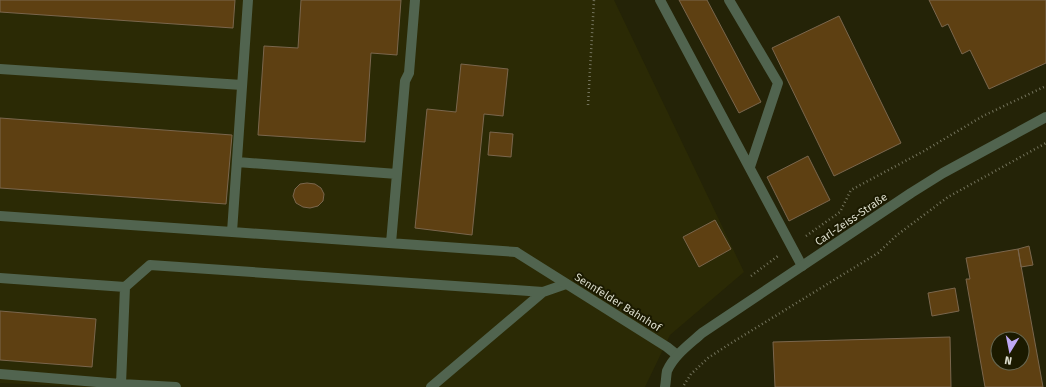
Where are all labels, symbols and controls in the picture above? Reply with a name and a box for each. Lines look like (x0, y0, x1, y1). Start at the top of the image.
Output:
street label: Carl-Zeiss-Straße (813, 190, 890, 248)
street label: Sennfelder Bahnhof (572, 271, 664, 335)
north arrow (990, 331, 1030, 371)
text: N (1004, 353, 1013, 367)

